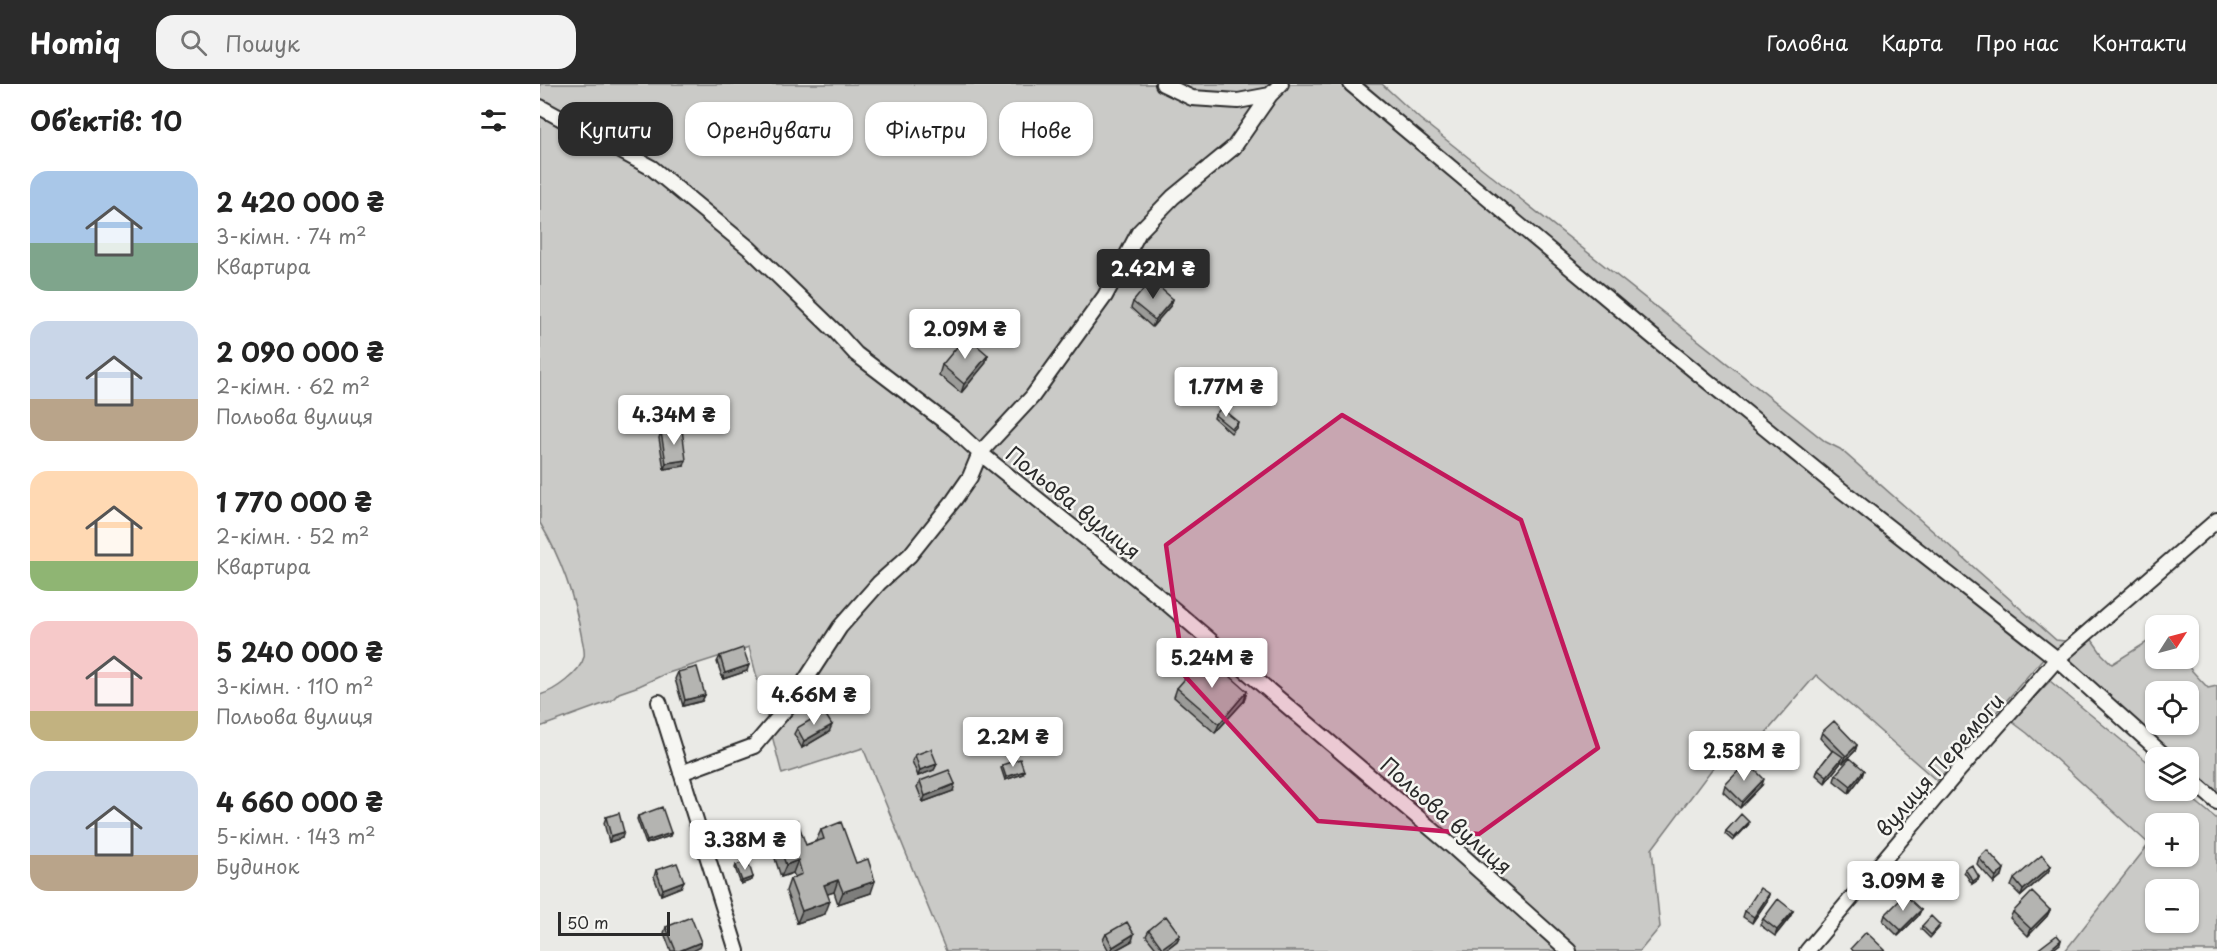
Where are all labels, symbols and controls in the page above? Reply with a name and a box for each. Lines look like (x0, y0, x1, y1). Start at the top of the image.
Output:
search box (156, 15, 576, 69)
text: Homiq (30, 21, 120, 64)
icon: search (177, 26, 210, 59)
text: Пошук (225, 26, 300, 59)
text: Головна (1767, 26, 1848, 58)
text: Карта (1881, 26, 1943, 58)
text: Про нас (1976, 26, 2059, 58)
text: Контакти (2092, 26, 2187, 58)
text: Об’єктів: 10 (30, 101, 182, 140)
chip: Купити (558, 102, 673, 156)
chip: Орендувати (685, 102, 853, 156)
chip: Фільтри (865, 102, 987, 156)
chip: Нове (999, 102, 1093, 156)
icon: filters (477, 104, 510, 137)
text: 2 420 000 ₴ (216, 182, 384, 221)
icon: home (78, 195, 150, 267)
text: 3-кімн. · 74 m² (216, 221, 367, 251)
pin: 2.42M ₴ (1098, 249, 1208, 300)
text: Квартира (216, 251, 310, 281)
text: 2.42M ₴ (1111, 253, 1195, 283)
pin: 2.09M ₴ (910, 309, 1020, 360)
text: 2.09M ₴ (923, 313, 1007, 343)
text: 2 090 000 ₴ (216, 332, 384, 371)
icon: home (78, 345, 150, 417)
pin: 1.77M ₴ (1171, 367, 1281, 418)
text: 2-кімн. · 62 m² (216, 371, 370, 401)
text: 1.77M ₴ (1189, 371, 1264, 401)
pin: 4.34M ₴ (619, 395, 729, 446)
text: 4.34M ₴ (632, 399, 716, 429)
text: Польова вулиця (216, 401, 373, 431)
street label: Польова вулиця (1000, 438, 1148, 566)
text: 1 770 000 ₴ (216, 482, 372, 521)
icon: home (78, 495, 150, 567)
text: 2-кімн. · 52 m² (216, 521, 369, 551)
text: Квартира (216, 551, 310, 581)
north arrow (2145, 615, 2199, 669)
map controls (2145, 615, 2199, 933)
text: 5 240 000 ₴ (216, 632, 383, 671)
pin: 5.24M ₴ (1157, 638, 1267, 689)
text: 5.24M ₴ (1170, 642, 1254, 672)
icon: home (78, 645, 150, 717)
text: 3-кімн. · 110 m² (216, 671, 374, 701)
pin: 4.66M ₴ (759, 675, 869, 726)
text: 4.66M ₴ (771, 679, 857, 709)
button: locate (2145, 681, 2199, 735)
street label: вулиця Перемоги (1867, 685, 2011, 843)
text: Польова вулиця (216, 701, 373, 731)
pin: 2.2M ₴ (964, 717, 1062, 768)
text: 2.2M ₴ (977, 721, 1049, 751)
pin: 2.58M ₴ (1689, 731, 1799, 782)
text: 2.58M ₴ (1703, 735, 1785, 765)
button: layers (2145, 747, 2199, 801)
street label: Польова вулиця (1374, 749, 1520, 881)
text: 4 660 000 ₴ (216, 782, 383, 821)
icon: home (78, 795, 150, 867)
button: + (2145, 813, 2199, 867)
pin: 3.38M ₴ (690, 820, 800, 871)
text: 5-кімн. · 143 m² (216, 821, 376, 851)
text: 3.38M ₴ (704, 824, 786, 854)
text: Будинок (216, 851, 299, 881)
pin: 3.09M ₴ (1848, 861, 1958, 912)
text: 3.09M ₴ (1861, 865, 1945, 895)
button: − (2145, 879, 2199, 933)
scale bar (558, 909, 670, 936)
text: 50 m (567, 910, 608, 934)

